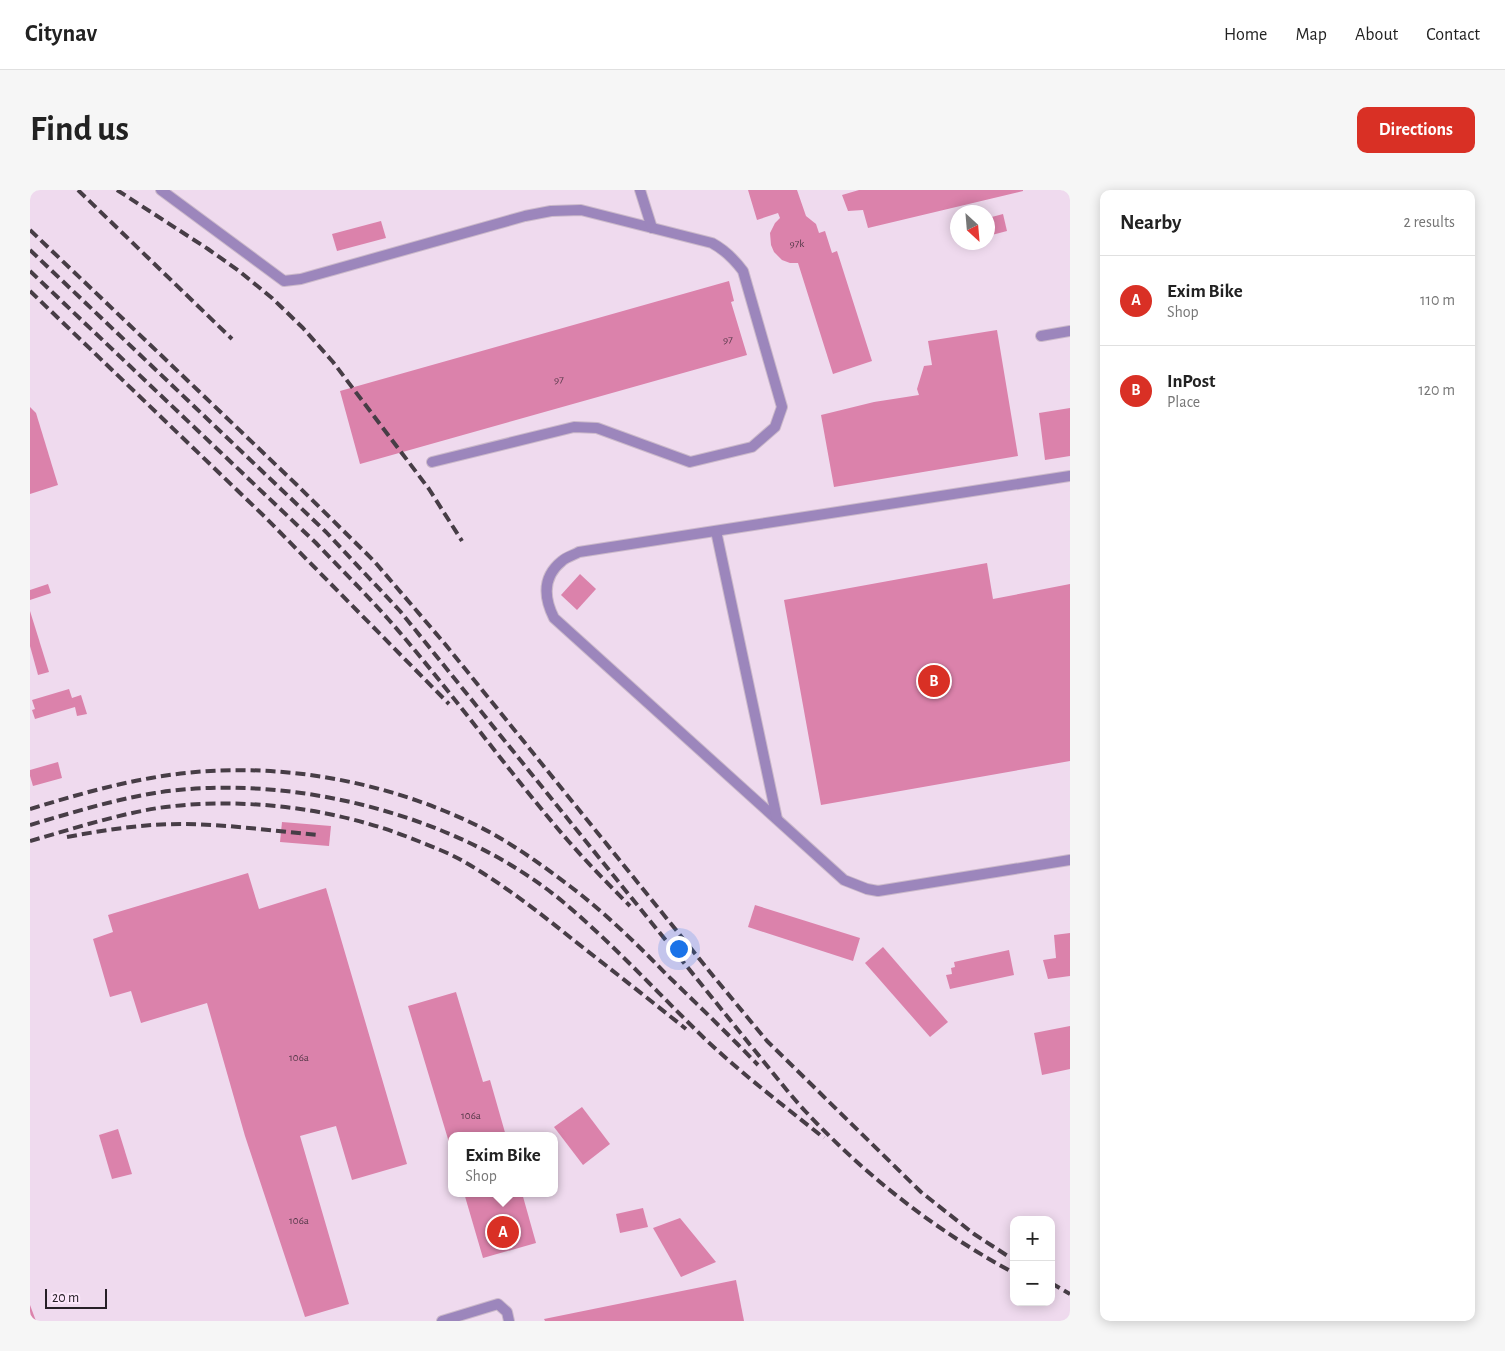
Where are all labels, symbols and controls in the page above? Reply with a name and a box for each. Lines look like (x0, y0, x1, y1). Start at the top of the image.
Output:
text: Citynav (25, 22, 97, 46)
text: Home (1224, 26, 1267, 44)
text: Map (1295, 26, 1327, 44)
text: About (1355, 26, 1398, 44)
text: Contact (1426, 26, 1480, 44)
button: Directions (1357, 107, 1475, 153)
text: Find us (30, 112, 129, 147)
north arrow (950, 205, 995, 250)
text: Nearby (1120, 212, 1181, 233)
text: 2 results (1403, 214, 1455, 230)
house number: 97k (790, 238, 804, 249)
text: Exim Bike (1167, 282, 1243, 301)
text: A (1131, 292, 1141, 308)
text: 110 m (1420, 292, 1455, 308)
text: Shop (1167, 304, 1199, 320)
house number: 97 (723, 334, 733, 345)
text: InPost (1167, 372, 1215, 391)
house number: 97 (554, 374, 564, 385)
text: B (1131, 382, 1141, 398)
text: 120 m (1418, 382, 1455, 398)
text: Place (1167, 394, 1200, 410)
pin: B (918, 662, 950, 700)
your location (666, 936, 692, 962)
house number: 106a (289, 1052, 309, 1063)
house number: 106a (461, 1110, 481, 1121)
popup (448, 1132, 558, 1197)
text: Exim Bike (465, 1146, 541, 1165)
text: Shop (465, 1168, 497, 1184)
pin: A (487, 1213, 519, 1251)
house number: 106a (289, 1215, 309, 1226)
map controls (1010, 1216, 1055, 1306)
button: + (1010, 1216, 1055, 1261)
button: − (1010, 1261, 1055, 1306)
scale bar (45, 1286, 108, 1309)
text: 20 m (52, 1291, 79, 1305)

